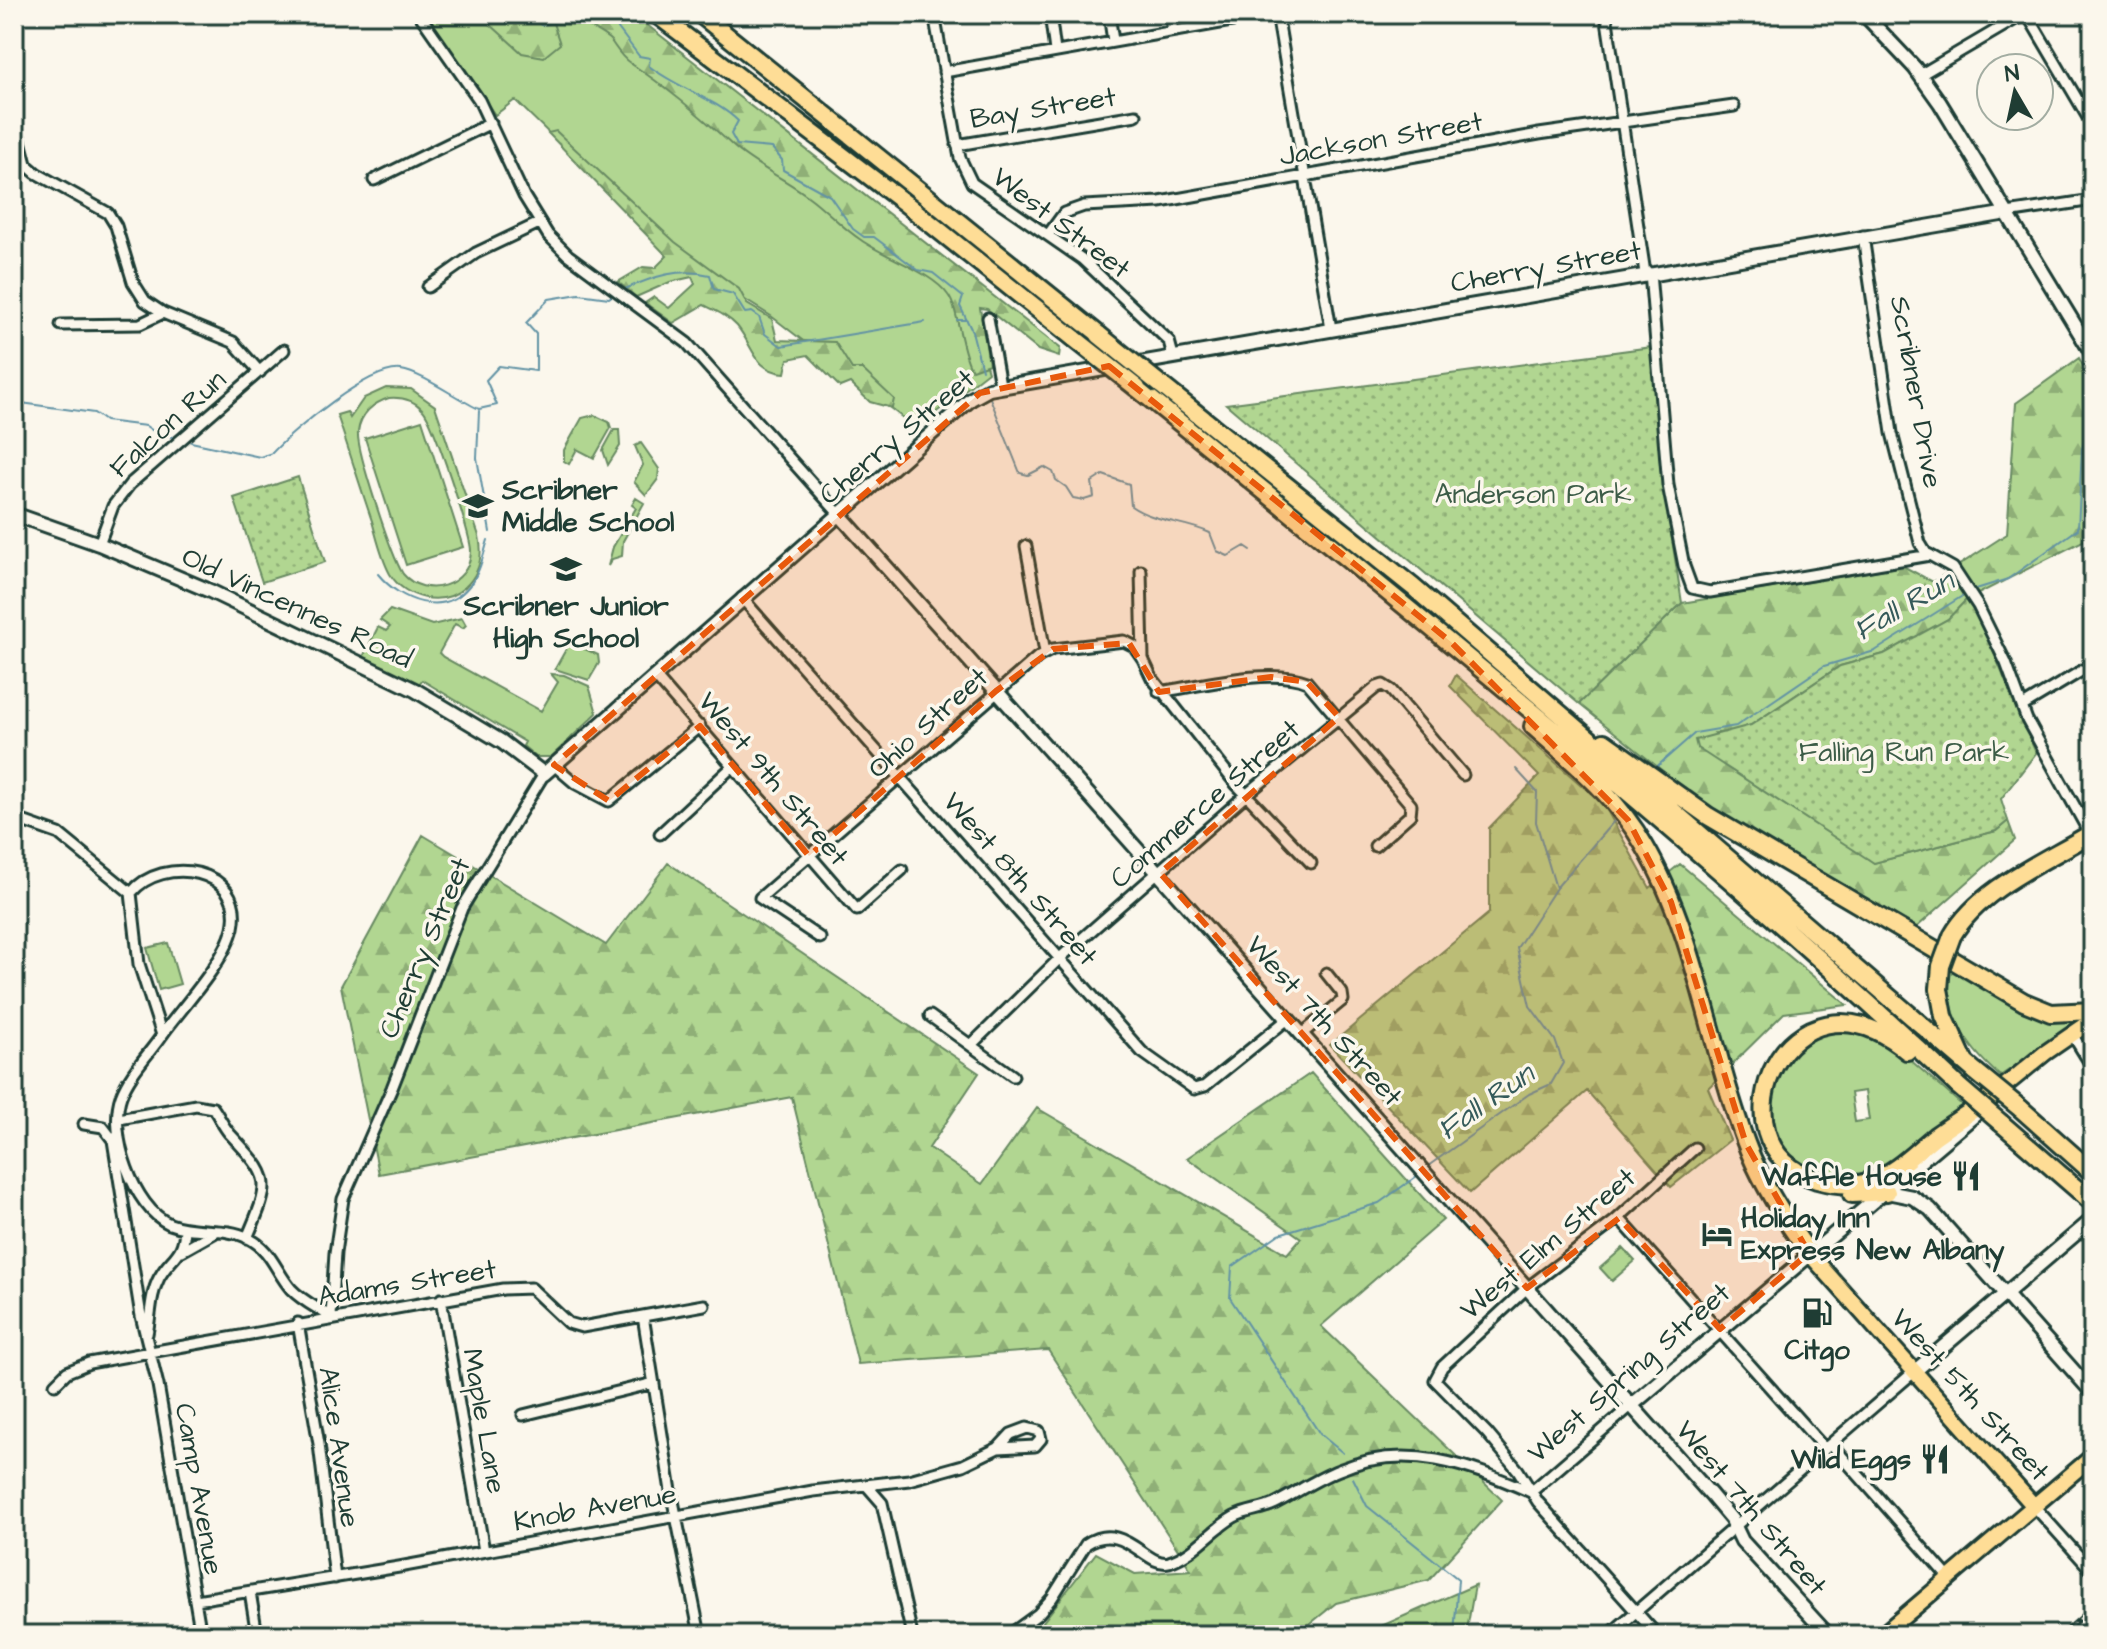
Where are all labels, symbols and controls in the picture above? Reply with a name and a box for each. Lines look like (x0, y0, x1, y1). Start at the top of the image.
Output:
north arrow (1975, 52, 2055, 132)
text: N (2003, 57, 2022, 90)
street label: Bay Street (967, 77, 1120, 141)
street label: Jackson Street (1276, 102, 1486, 176)
street label: West Street (984, 158, 1139, 288)
street label: Cherry Street (1448, 231, 1645, 305)
street label: Scribner Drive (1880, 293, 1952, 491)
street label: Cherry Street (811, 360, 985, 515)
street label: Falcon Run (101, 361, 235, 487)
place label: Scribner Middle School (501, 471, 674, 542)
park label: Anderson Park (1435, 475, 1631, 514)
school or university icon: Scribner Middle School (461, 489, 495, 523)
street label: Old Vincennes Road (175, 537, 419, 679)
school or university icon: Scribner Junior High School (549, 552, 583, 586)
water label: Fall Run (1846, 559, 1964, 651)
place label: Scribner Junior High School (462, 587, 669, 660)
street label: Ohio Street (859, 658, 997, 788)
street label: West 9th Street (688, 683, 858, 875)
street label: Commerce Street (1102, 710, 1309, 898)
park label: Falling Run Park (1799, 733, 2009, 773)
street label: West 8th Street (933, 784, 1107, 975)
street label: Cherry Street (369, 851, 483, 1045)
street label: West 7th Street (1237, 927, 1412, 1116)
water label: Fall Run (1429, 1052, 1545, 1150)
place label: Waffle House (1760, 1157, 1942, 1196)
street label: West Elm Street (1452, 1158, 1645, 1329)
restaurant icon: Waffle House (1949, 1159, 1983, 1193)
place label: Holiday Inn Express New Albany (1741, 1199, 2005, 1273)
hotel icon: Holiday Inn Express New Albany (1700, 1217, 1734, 1251)
street label: Adams Street (315, 1250, 500, 1316)
street label: West Spring Street (1519, 1273, 1740, 1473)
fuel station icon: Citgo (1800, 1296, 1834, 1330)
street label: West 5th Street (1882, 1300, 2059, 1491)
place label: Citgo (1784, 1331, 1850, 1372)
street label: Maple Lane (452, 1345, 516, 1497)
street label: Alice Avenue (308, 1364, 370, 1530)
street label: Camp Avenue (165, 1400, 233, 1578)
street label: West 7th Street (1666, 1412, 1836, 1605)
place label: Wild Eggs (1790, 1440, 1911, 1481)
restaurant icon: Wild Eggs (1918, 1442, 1952, 1476)
street label: Knob Avenue (511, 1475, 679, 1541)

